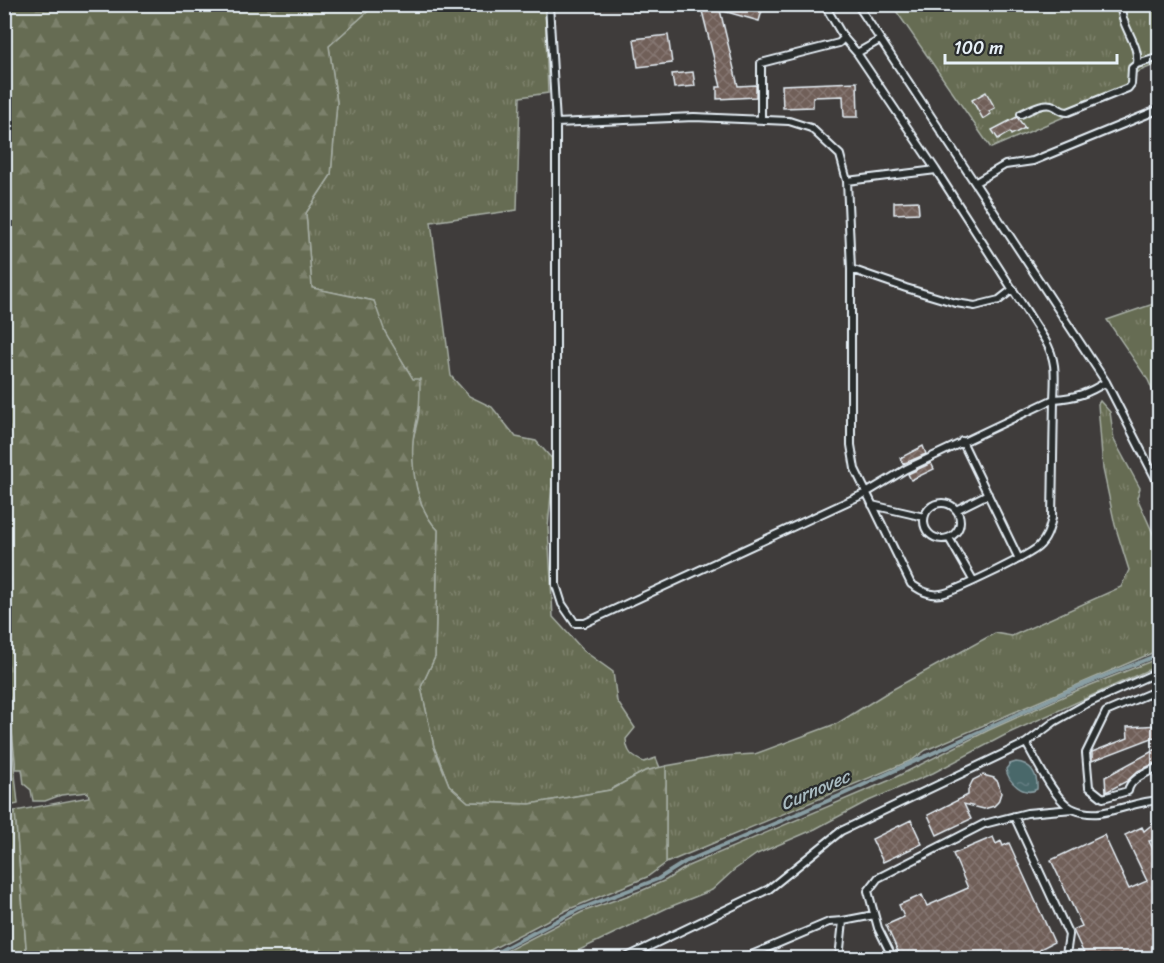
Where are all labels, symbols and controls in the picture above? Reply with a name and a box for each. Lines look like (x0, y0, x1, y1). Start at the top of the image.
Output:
scale bar (945, 27, 1118, 65)
text: 100 m (954, 32, 1003, 64)
water label: Curnovec (775, 760, 857, 819)

